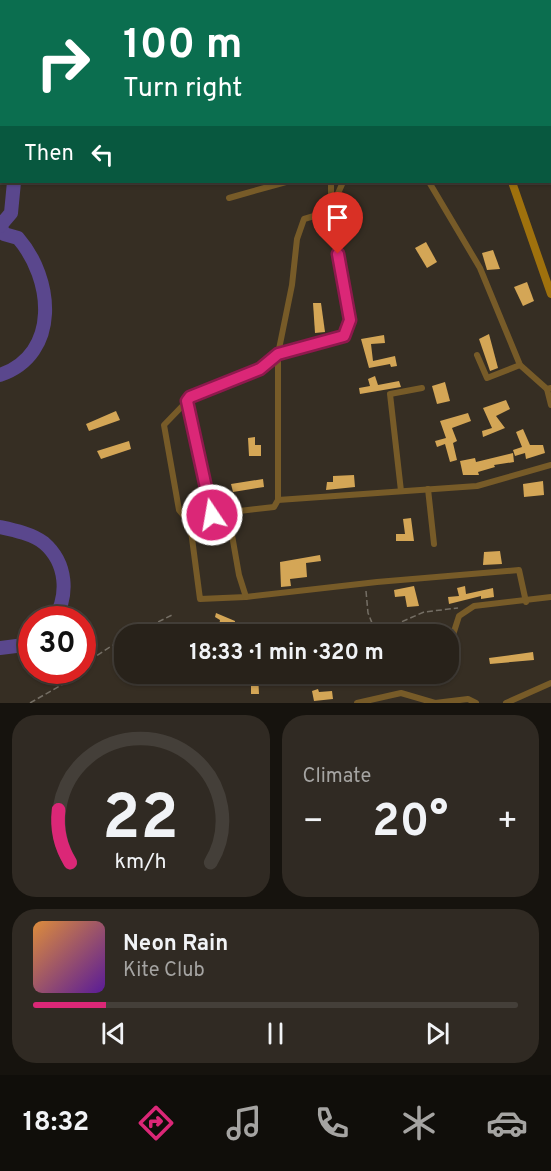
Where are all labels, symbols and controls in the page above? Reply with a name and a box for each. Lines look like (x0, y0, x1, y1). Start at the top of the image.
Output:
text: 100 m (123, 20, 242, 73)
icon: right (24, 24, 102, 102)
text: Turn right (123, 72, 242, 106)
icon: left (86, 138, 119, 171)
text: Then (24, 141, 74, 168)
pin (312, 192, 363, 254)
icon: arrive (321, 201, 354, 234)
position arrow (180, 483, 244, 547)
speed limit sign: 30 (18, 606, 96, 684)
text: 18:33 · 1 min · 320 m (189, 640, 384, 667)
text: Climate (303, 764, 371, 790)
text: 22 (103, 782, 179, 861)
text: 20° (372, 795, 448, 852)
text: − (303, 802, 324, 844)
text: + (497, 802, 518, 844)
text: km/h (115, 849, 167, 876)
text: Neon Rain (123, 931, 228, 958)
text: Kite Club (123, 958, 205, 984)
icon: previous (97, 1017, 130, 1050)
icon: pause (259, 1017, 292, 1050)
icon: next (421, 1017, 454, 1050)
icon: directions (135, 1102, 177, 1144)
icon: music (223, 1102, 265, 1144)
icon: phone (311, 1102, 353, 1144)
icon: climate (398, 1102, 440, 1144)
icon: car (486, 1102, 528, 1144)
text: 18:32 (23, 1106, 89, 1140)

